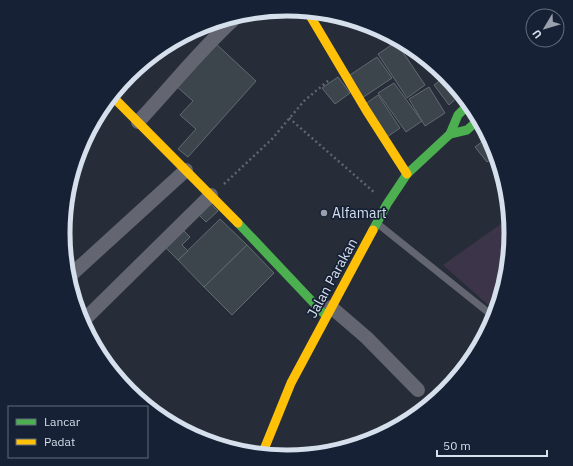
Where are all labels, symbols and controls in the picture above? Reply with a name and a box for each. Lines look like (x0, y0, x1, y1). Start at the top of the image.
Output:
north arrow (525, 8, 565, 48)
text: U (529, 27, 545, 41)
place label: Alfamart (332, 204, 387, 222)
marker: Alfamart (319, 208, 329, 218)
street label: Jalan Parakan (303, 235, 361, 321)
legend (8, 406, 148, 458)
text: Lancar (44, 414, 81, 429)
scale bar (437, 432, 547, 458)
text: Padat (44, 434, 75, 449)
text: 50 m (443, 438, 471, 453)

